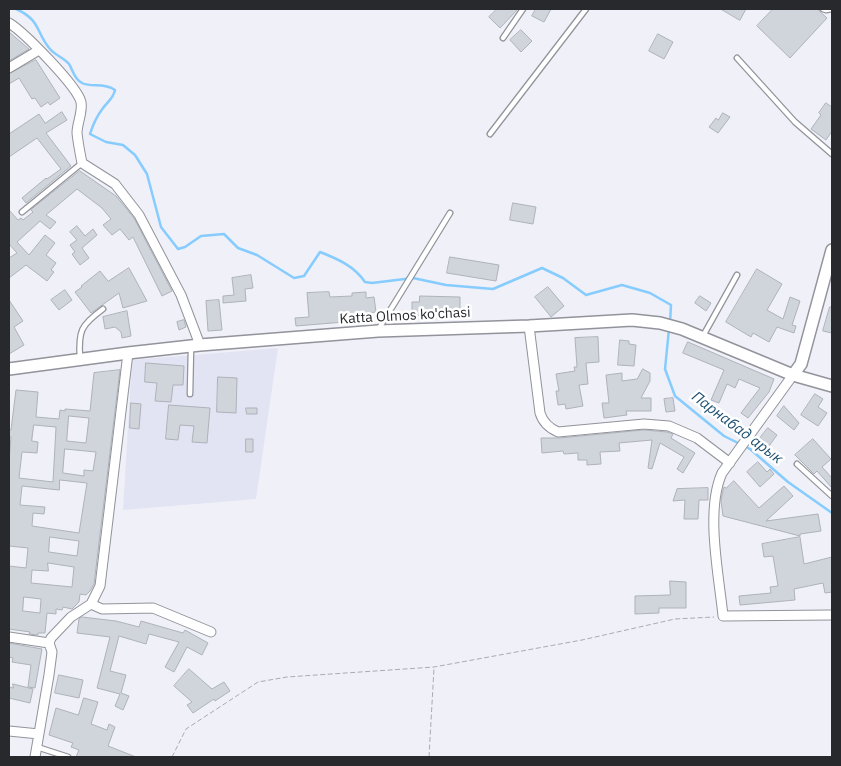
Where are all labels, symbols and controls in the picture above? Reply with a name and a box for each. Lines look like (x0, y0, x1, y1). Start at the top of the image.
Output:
street label: Katta Olmos ko'chasi (339, 304, 471, 328)
water label: Парнабад арык (688, 388, 786, 468)

